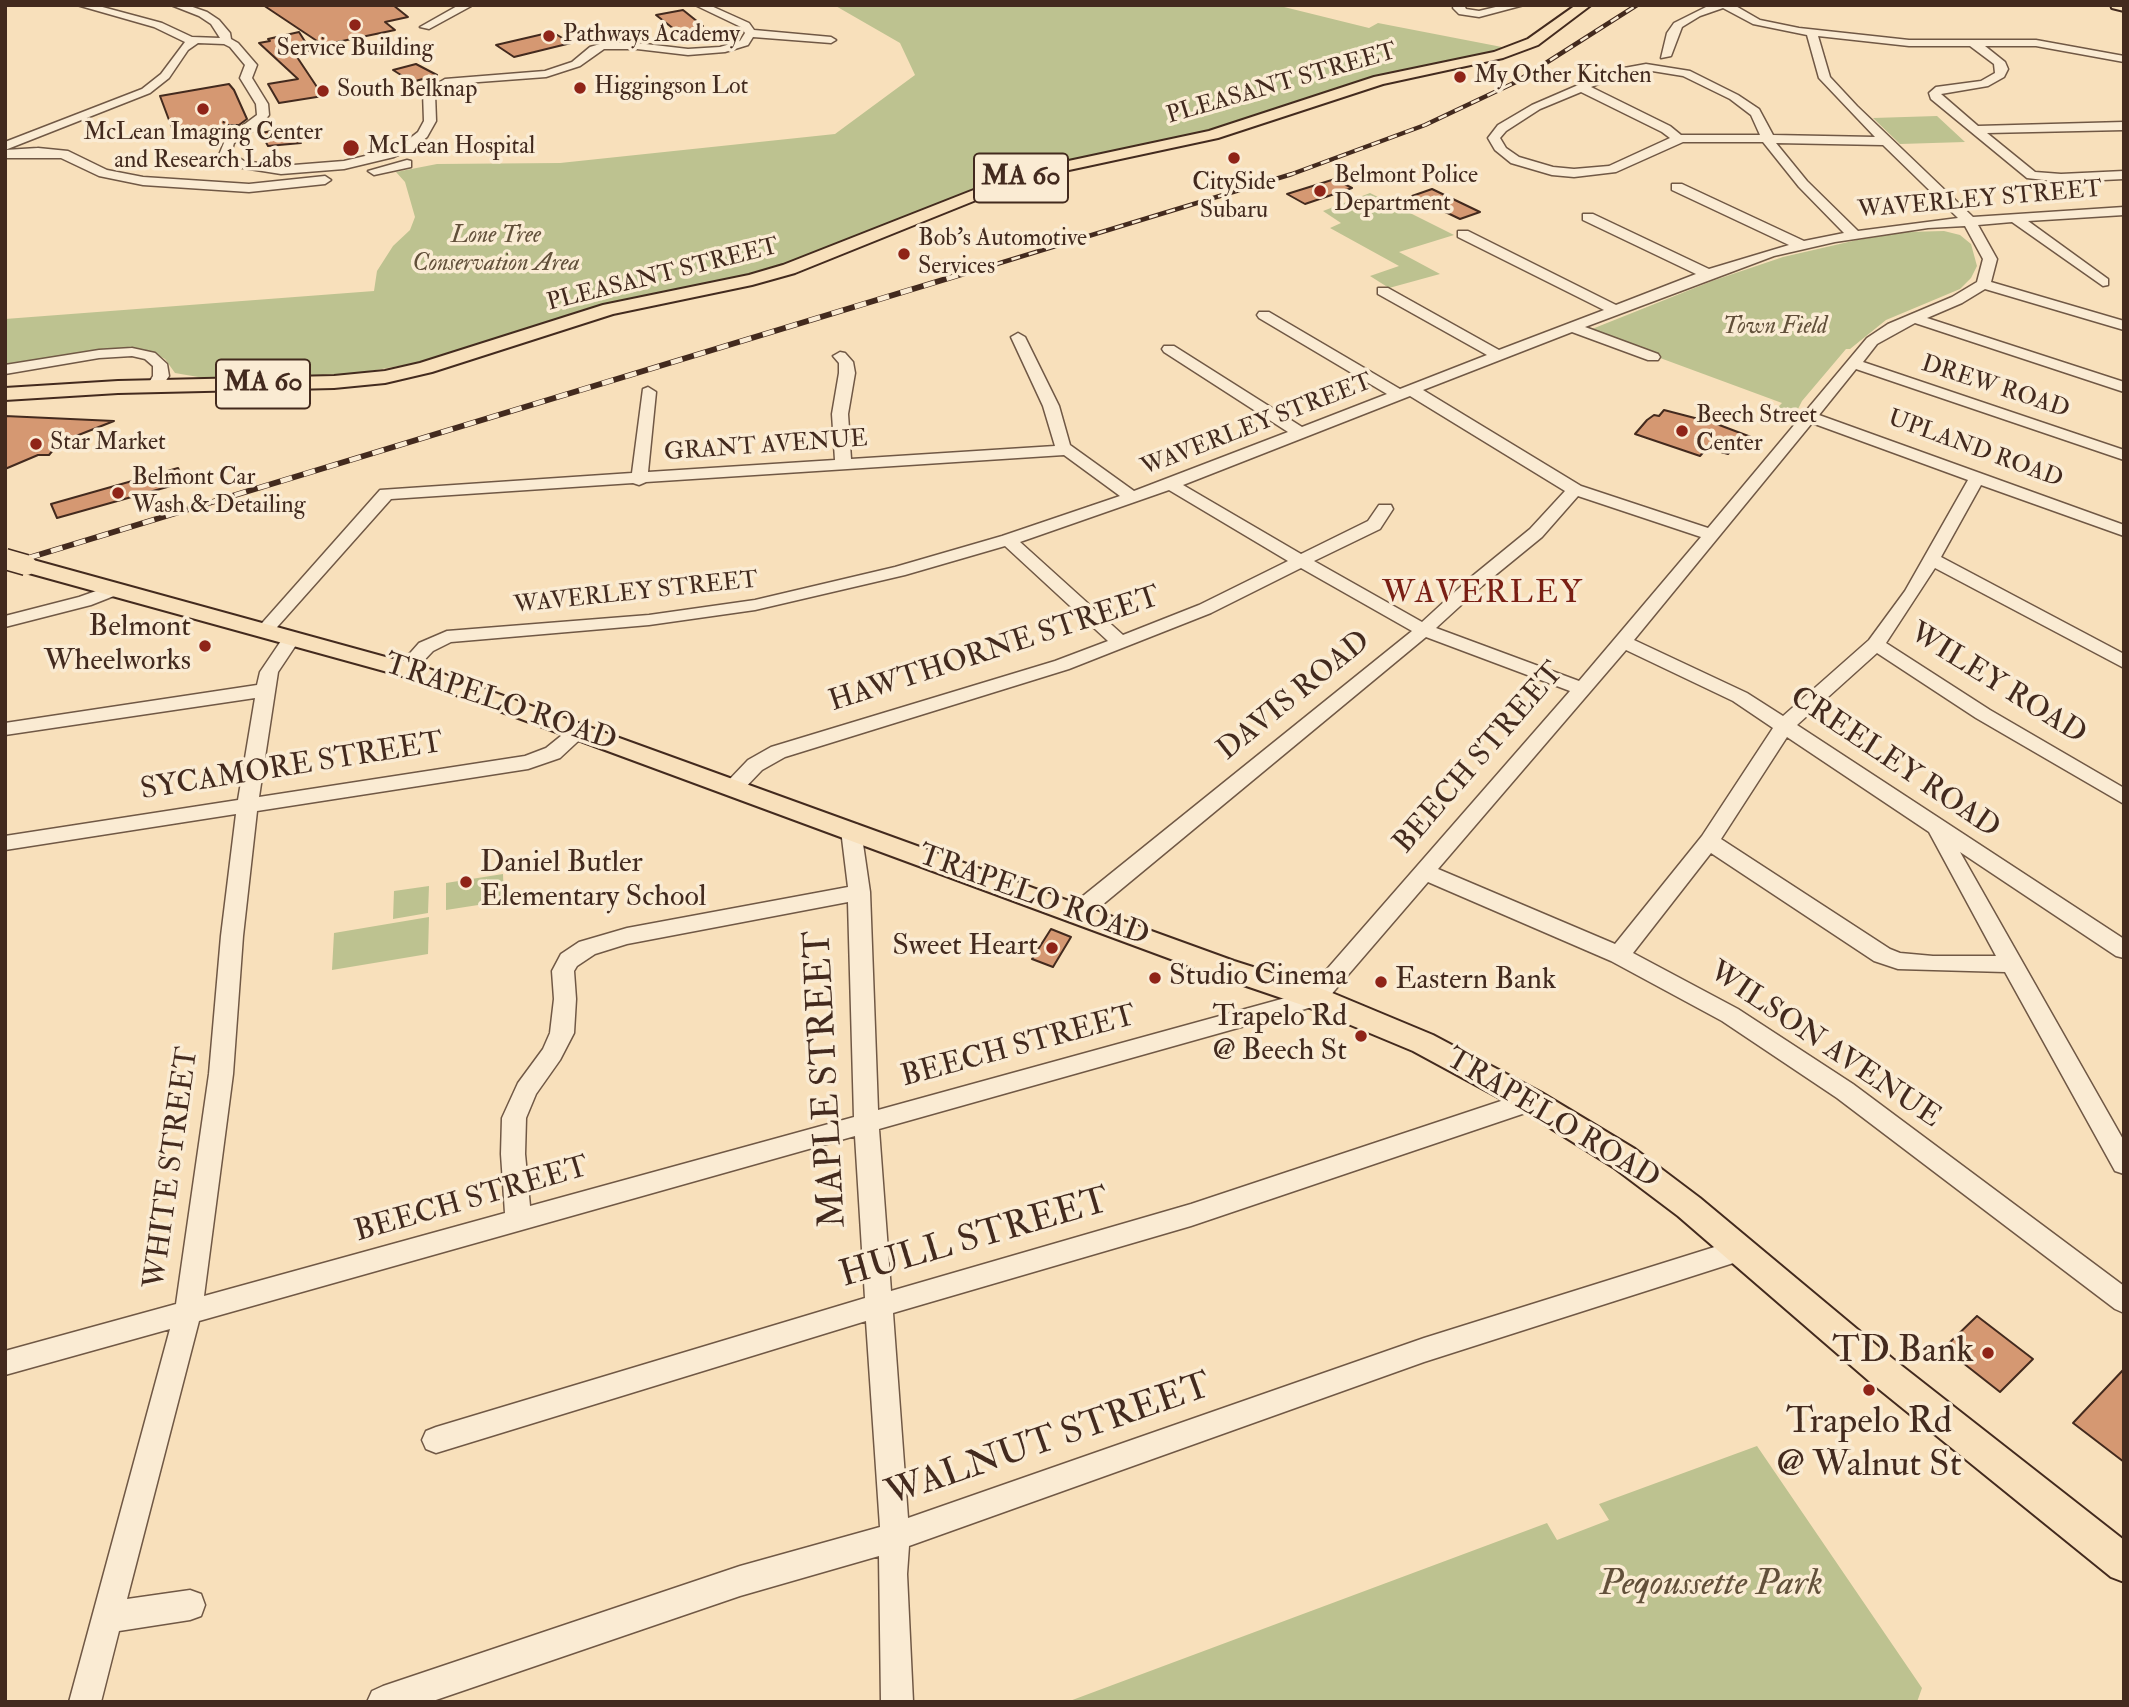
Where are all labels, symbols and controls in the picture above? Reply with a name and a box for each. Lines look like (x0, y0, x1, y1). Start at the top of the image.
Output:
marker: Service Building (347, 17, 363, 33)
place label: Pathways Academy (563, 22, 740, 50)
marker: Pathways Academy (541, 28, 557, 44)
place label: Service Building (277, 36, 433, 64)
street label: PLEASANT STREET (1164, 38, 1400, 132)
place label: My Other Kitchen (1474, 63, 1652, 91)
marker: My Other Kitchen (1452, 69, 1468, 85)
place label: Higgingson Lot (594, 74, 748, 102)
place label: South Belknap (337, 77, 477, 105)
marker: Higgingson Lot (572, 80, 588, 96)
marker: South Belknap (315, 83, 331, 99)
marker: McLean Imaging Center and Research Labs (195, 101, 211, 117)
place label: McLean Imaging Center and Research Labs (83, 120, 323, 176)
place label: McLean Hospital (367, 134, 535, 162)
marker: McLean Hospital (341, 138, 361, 158)
marker: CitySide Subaru (1226, 150, 1242, 166)
road number: MA 60 (974, 154, 1068, 202)
place label: Belmont Police Department (1334, 163, 1478, 219)
place label: CitySide Subaru (1192, 170, 1276, 226)
street label: WAVERLEY STREET (1857, 176, 2103, 226)
marker: Belmont Police Department (1312, 183, 1328, 199)
park label: Lone Tree Conservation Area (412, 223, 580, 279)
place label: Bob’s Automotive Services (918, 226, 1087, 282)
street label: PLEASANT STREET (544, 233, 782, 319)
marker: Bob’s Automotive Services (896, 246, 912, 262)
park label: Town Field (1723, 314, 1827, 342)
street label: DREW ROAD (1917, 351, 2073, 425)
road number: MA 60 (216, 360, 310, 408)
street label: WAVERLEY STREET (1137, 369, 1377, 483)
place label: Beech Street Center (1696, 403, 1817, 459)
street label: UPLAND ROAD (1884, 405, 2066, 495)
marker: Beech Street Center (1674, 423, 1690, 439)
street label: GRANT AVENUE (663, 426, 869, 468)
place label: Star Market (50, 430, 166, 458)
marker: Star Market (28, 436, 44, 452)
place label: Belmont Car Wash & Detailing (132, 465, 305, 521)
marker: Belmont Car Wash & Detailing (110, 485, 126, 501)
street label: WAVERLEY STREET (513, 567, 759, 621)
district label: WAVERLEY (1383, 576, 1583, 614)
street label: HAWTHORNE STREET (825, 580, 1165, 722)
place label: Belmont Wheelworks (44, 611, 191, 682)
street label: WILEY ROAD (1902, 616, 2092, 754)
street label: DAVIS ROAD (1211, 625, 1379, 769)
marker: Belmont Wheelworks (197, 638, 213, 654)
street label: TRAPELO ROAD (379, 647, 621, 761)
street label: BEECH STREET (1387, 656, 1573, 862)
street label: CREELEY ROAD (1782, 680, 2006, 848)
street label: SYCAMORE STREET (138, 726, 446, 810)
street label: TRAPELO ROAD (913, 839, 1153, 955)
place label: Daniel Butler Elementary School (480, 847, 706, 917)
marker: Daniel Butler Elementary School (458, 874, 474, 890)
street label: MAPLE STREET (798, 929, 858, 1229)
place label: Sweet Heart (892, 930, 1038, 966)
marker: Sweet Heart (1044, 940, 1060, 956)
street label: WILSON AVENUE (1701, 955, 1947, 1137)
place label: Studio Cinema (1169, 960, 1348, 996)
place label: Eastern Bank (1395, 964, 1556, 1000)
marker: Studio Cinema (1147, 970, 1163, 986)
marker: Eastern Bank (1373, 974, 1389, 990)
street label: BEECH STREET (898, 999, 1140, 1097)
place label: Trapelo Rd @ Beech St (1212, 1001, 1347, 1072)
marker: Trapelo Rd @ Beech St (1353, 1028, 1369, 1044)
street label: TRAPELO ROAD (1439, 1042, 1665, 1198)
street label: WHITE STREET (138, 1045, 208, 1291)
street label: BEECH STREET (351, 1150, 593, 1252)
street label: HULL STREET (835, 1180, 1115, 1300)
place label: TD Bank (1832, 1331, 1974, 1375)
marker: TD Bank (1980, 1345, 1996, 1361)
street label: WALNUT STREET (881, 1366, 1217, 1518)
marker: Trapelo Rd @ Walnut St (1861, 1382, 1877, 1398)
place label: Trapelo Rd @ Walnut St (1776, 1402, 1962, 1489)
park label: Peqoussette Park (1599, 1564, 1823, 1608)

